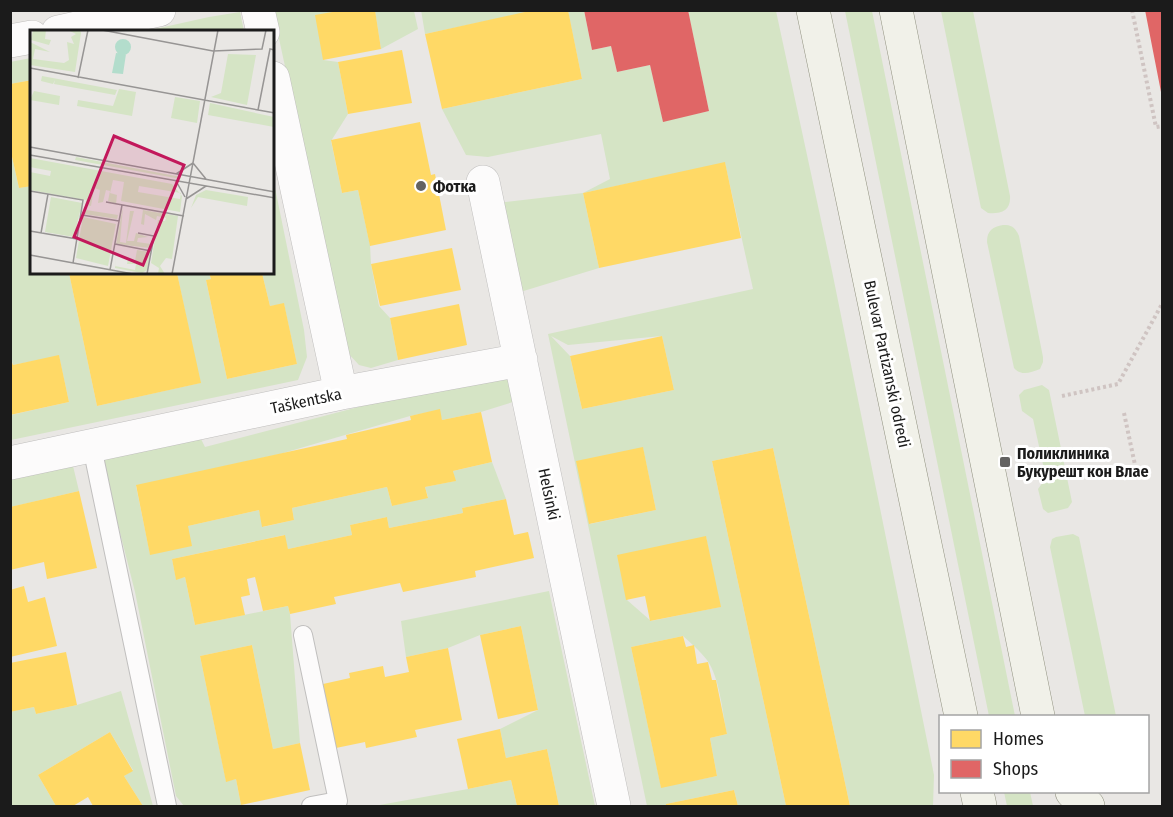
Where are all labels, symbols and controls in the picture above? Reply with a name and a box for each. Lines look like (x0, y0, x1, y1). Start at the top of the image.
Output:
inset map (30, 30, 274, 274)
place label: Фотка (433, 177, 476, 196)
marker: Фотка (414, 179, 428, 193)
street label: Bulevar Partizanski odredi (860, 279, 914, 449)
street label: Taškentska (269, 384, 343, 418)
place label: Поликлиника Букурешт кон Влае (1017, 444, 1149, 481)
marker: Поликлиника Букурешт кон Влае (998, 455, 1012, 469)
street label: Helsinki (534, 466, 564, 522)
legend (939, 715, 1149, 793)
text: Homes (993, 728, 1044, 750)
text: Shops (993, 758, 1038, 780)

